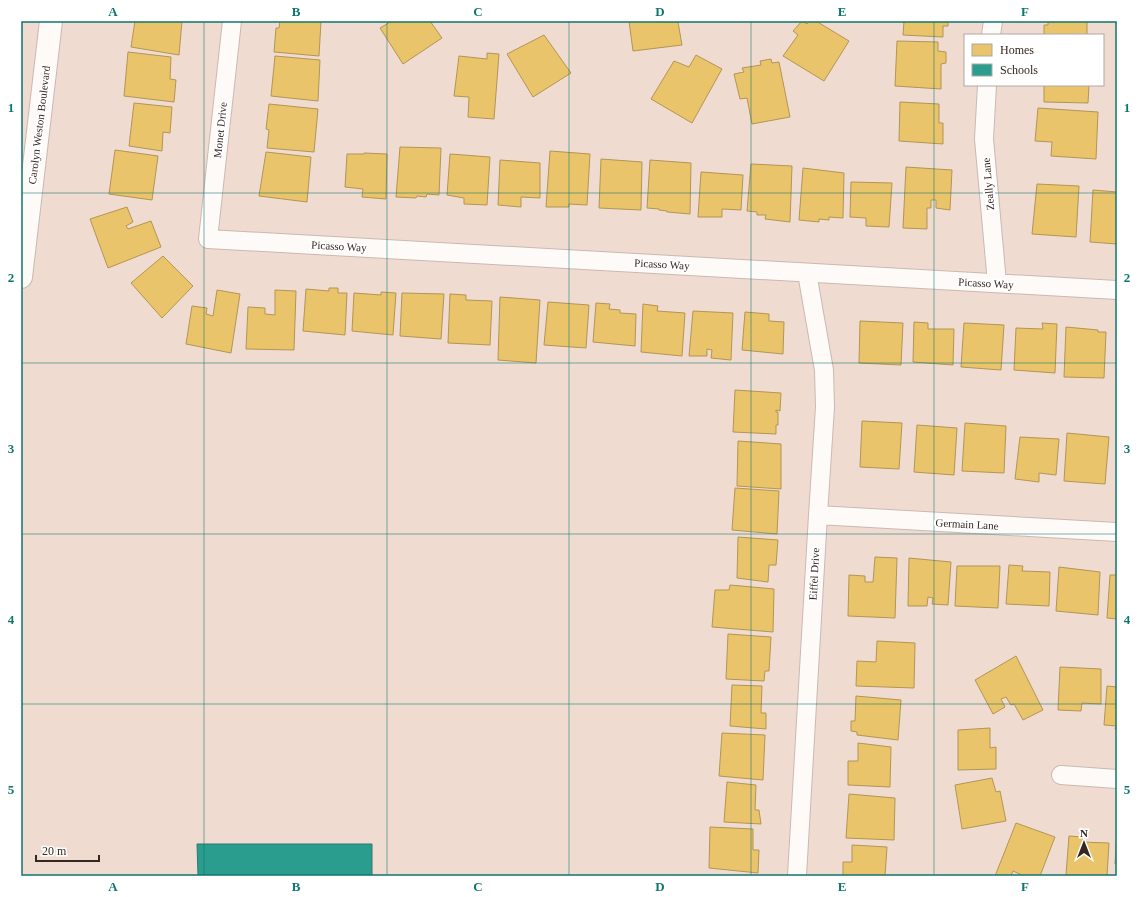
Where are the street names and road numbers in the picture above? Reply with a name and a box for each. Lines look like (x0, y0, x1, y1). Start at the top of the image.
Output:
street label: Carolyn Weston Boulevard (26, 65, 52, 185)
street label: Monet Drive (211, 101, 229, 159)
street label: Zeally Lane (980, 157, 996, 211)
street label: Picasso Way (311, 239, 367, 253)
street label: Picasso Way (634, 257, 690, 271)
street label: Picasso Way (958, 276, 1014, 290)
street label: Germain Lane (935, 516, 999, 532)
street label: Eiffel Drive (807, 547, 821, 601)

